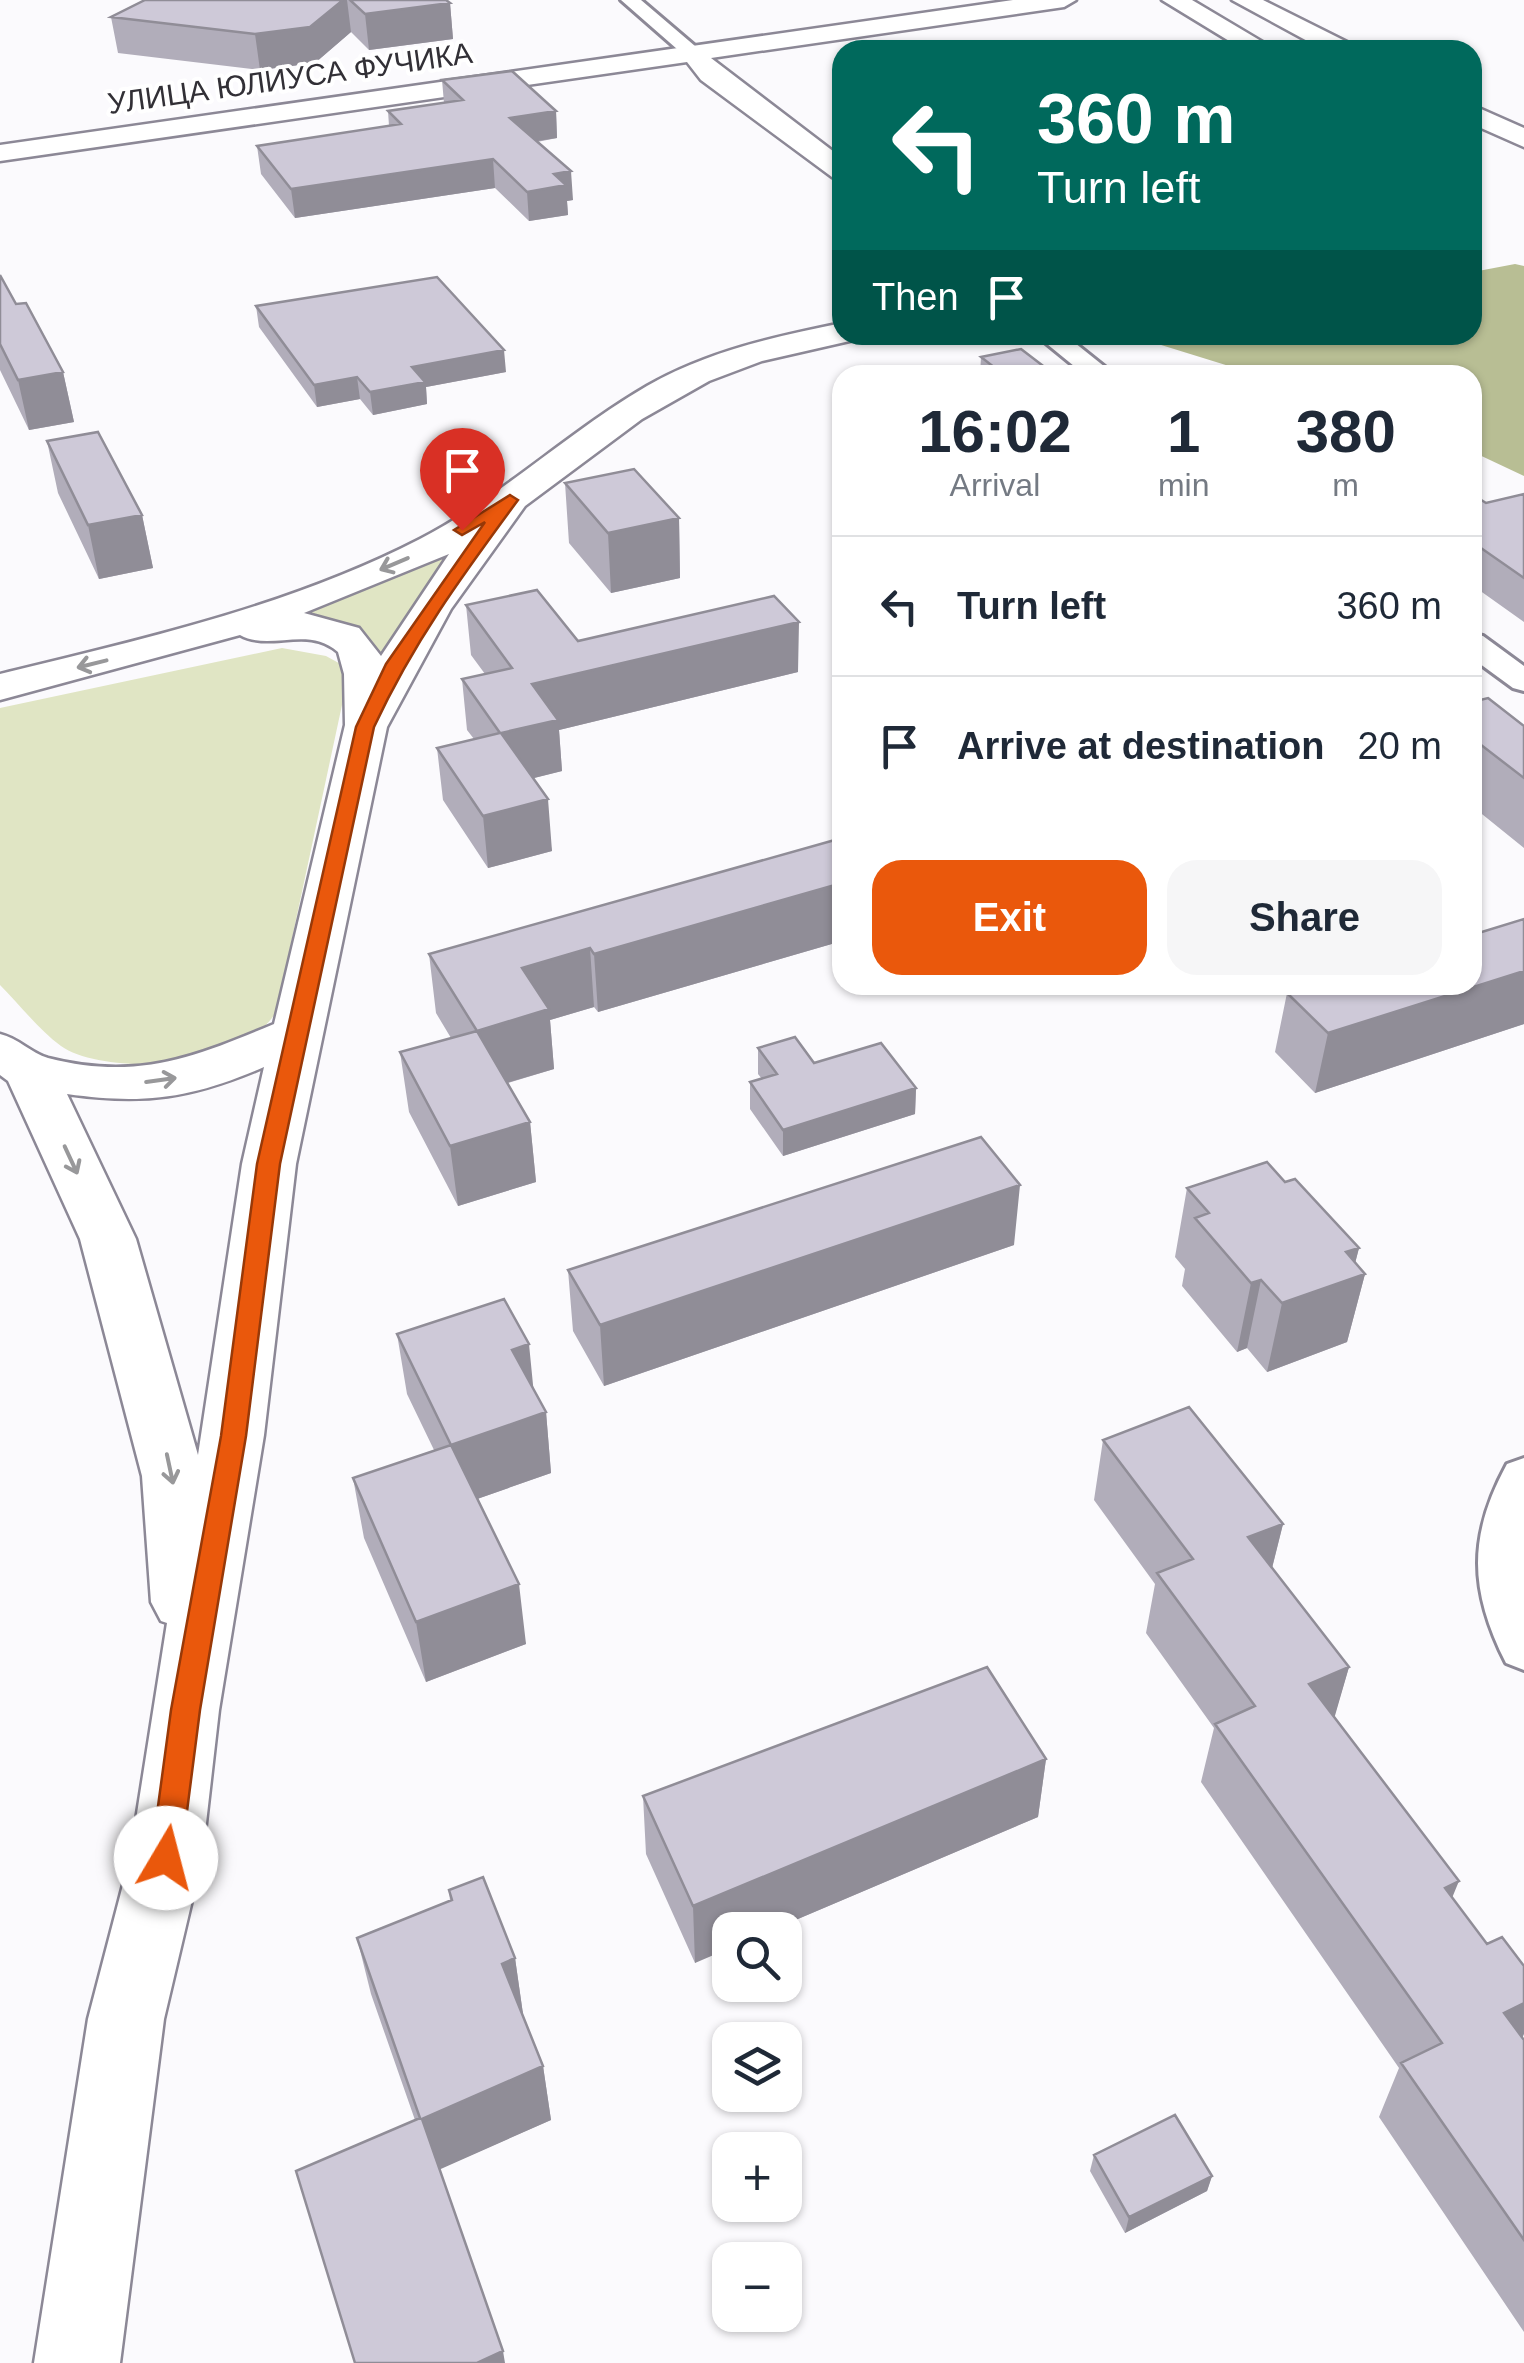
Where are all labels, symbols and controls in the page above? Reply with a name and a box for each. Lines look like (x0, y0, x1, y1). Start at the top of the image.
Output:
street label: УЛИЦА ЮЛИУСА ФУЧИКА (105, 36, 475, 120)
icon: left (872, 80, 1002, 210)
text: 360 m (1037, 80, 1235, 158)
text: Turn left (1037, 162, 1200, 213)
icon: arrive (979, 270, 1034, 325)
text: Then (872, 276, 959, 318)
text: 16:02 (918, 398, 1072, 465)
text: 1 (1167, 398, 1200, 465)
text: 380 (1296, 398, 1396, 465)
pin (420, 428, 505, 531)
icon: arrive (435, 443, 490, 498)
text: Arrival (950, 467, 1040, 503)
text: min (1158, 467, 1209, 503)
text: m (1332, 467, 1359, 503)
one-way arrow (379, 556, 410, 574)
icon: left (872, 579, 927, 634)
text: Turn left (957, 585, 1106, 627)
text: 360 m (1336, 585, 1442, 627)
one-way arrow (77, 656, 108, 675)
icon: arrive (872, 719, 927, 774)
text: Arrive at destination (957, 725, 1324, 767)
text: 20 m (1358, 725, 1442, 767)
button: Exit (872, 860, 1147, 975)
button: Share (1167, 860, 1442, 975)
one-way arrow (144, 1070, 177, 1088)
one-way arrow (63, 1144, 81, 1175)
one-way arrow (162, 1452, 181, 1484)
position arrow (114, 1806, 218, 1910)
map controls (712, 1912, 802, 2332)
button: search (712, 1912, 802, 2002)
button: layers (712, 2022, 802, 2112)
button: + (712, 2132, 802, 2222)
button: − (712, 2242, 802, 2332)

